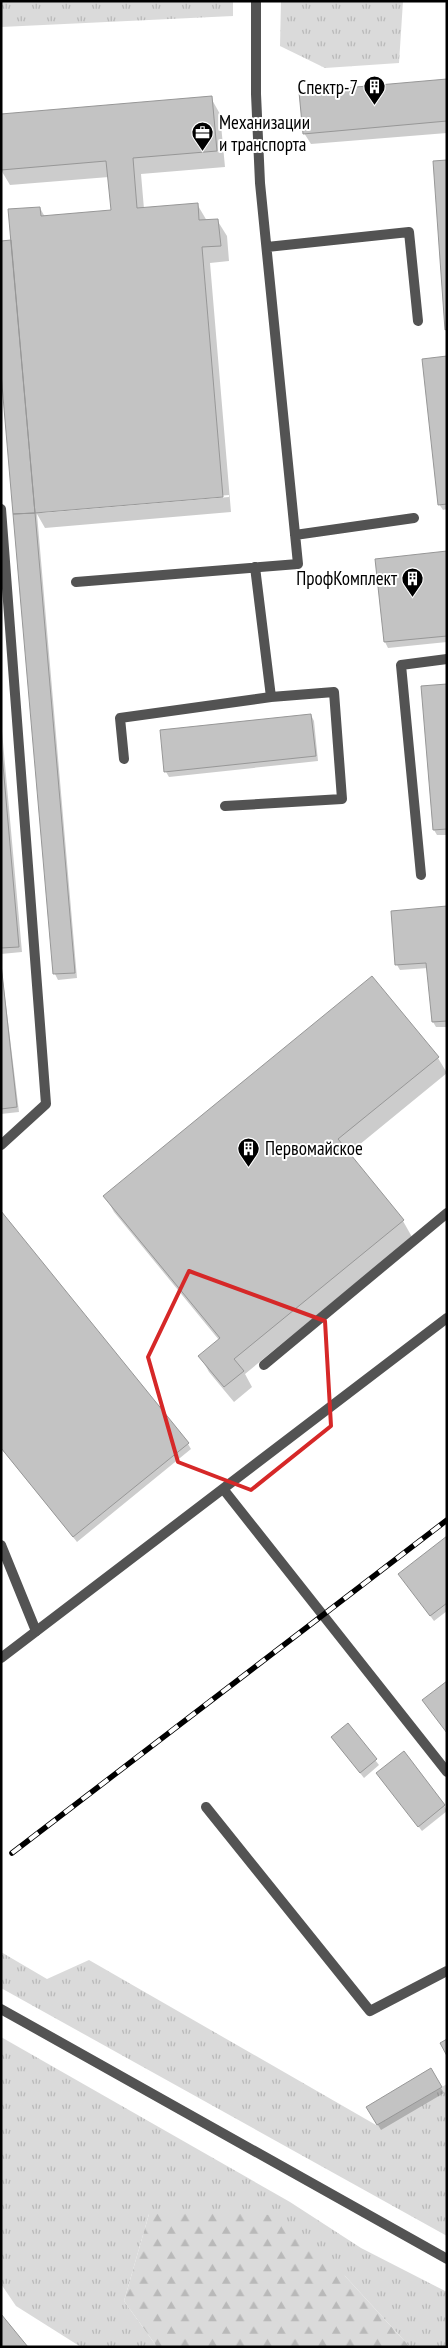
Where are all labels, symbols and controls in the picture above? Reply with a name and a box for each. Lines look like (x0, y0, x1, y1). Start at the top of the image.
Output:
place label: Спектр-7 (298, 75, 358, 99)
building icon: Спектр-7 (362, 75, 386, 106)
place label: Механизации и транспорта (219, 110, 310, 156)
office icon: Механизации и транспорта (191, 121, 215, 152)
place label: ПрофКомплект (296, 566, 398, 590)
building icon: ПрофКомплект (401, 566, 425, 597)
building icon: Первомайское (237, 1136, 261, 1167)
place label: Первомайское (265, 1136, 363, 1160)

